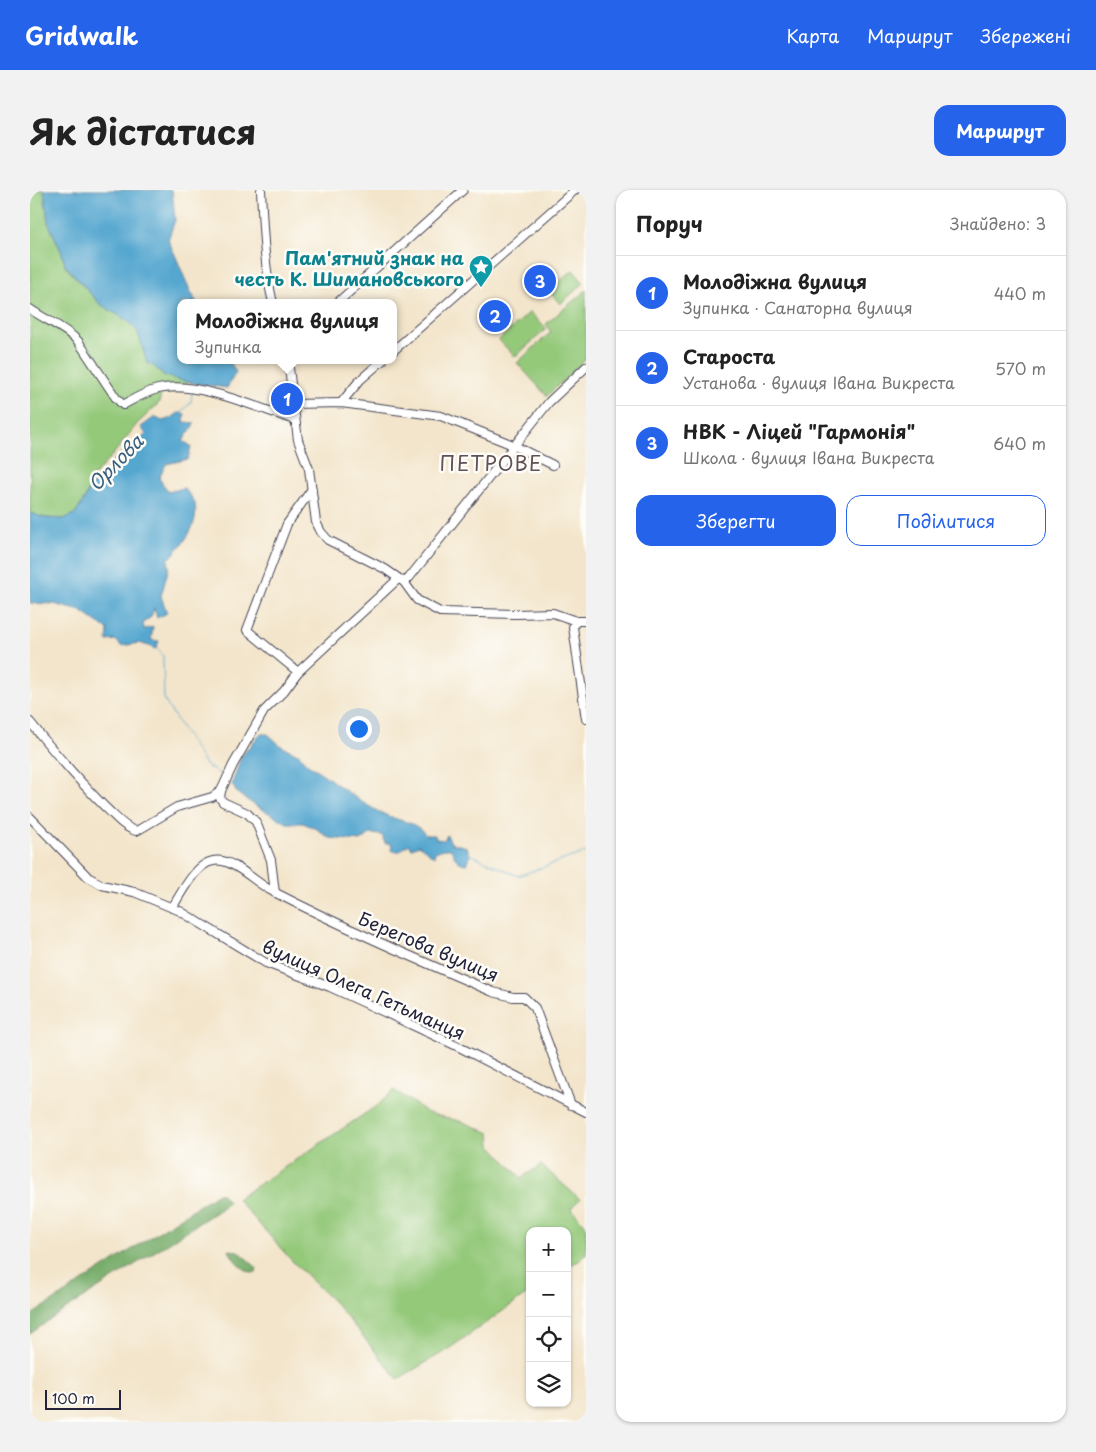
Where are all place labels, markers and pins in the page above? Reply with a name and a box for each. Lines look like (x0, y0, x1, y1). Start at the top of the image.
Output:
place label: Пам'ятний знак на честь К. Шимановського (235, 244, 464, 292)
place icon: Пам'ятний знак на честь К. Шимановського (468, 254, 494, 288)
pin: 3 (524, 262, 556, 300)
pin: 2 (479, 297, 511, 335)
pin: 1 (271, 380, 303, 418)

